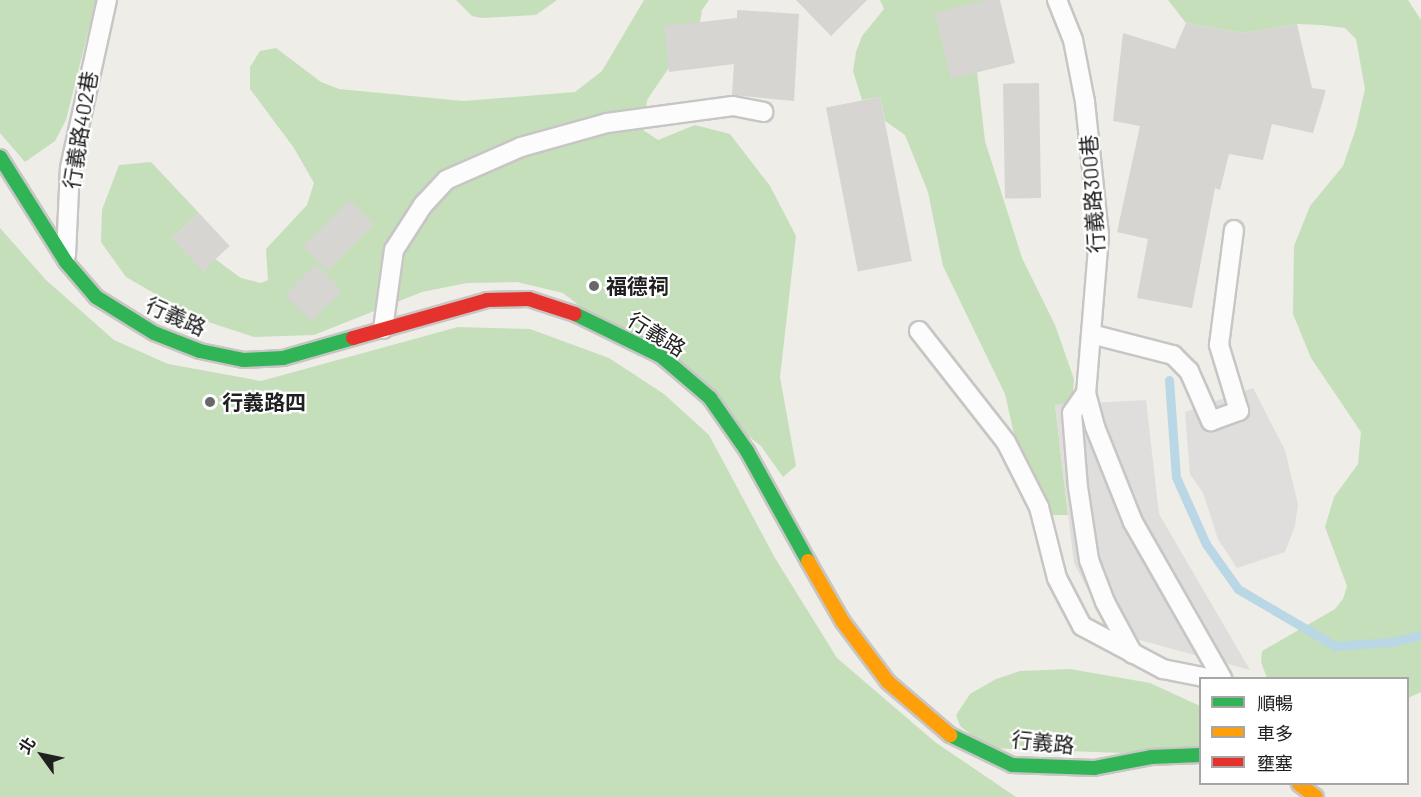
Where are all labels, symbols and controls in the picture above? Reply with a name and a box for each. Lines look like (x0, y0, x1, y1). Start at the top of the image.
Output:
street label: 行義路402巷 (58, 69, 102, 191)
street label: 行義路300巷 (1075, 134, 1109, 254)
place label: 福德祠 (606, 273, 669, 299)
marker: 福德祠 (587, 279, 601, 293)
street label: 行義路 (142, 292, 210, 340)
street label: 行義路 (624, 307, 690, 361)
place label: 行義路四 (222, 389, 306, 415)
marker: 行義路四 (203, 395, 217, 409)
legend (1199, 677, 1409, 785)
text: 順暢 (1257, 692, 1293, 714)
text: 車多 (1257, 722, 1293, 744)
north arrow (12, 725, 72, 785)
street label: 行義路 (1010, 726, 1076, 758)
text: 北 (14, 733, 39, 757)
text: 壅塞 (1257, 752, 1293, 774)

